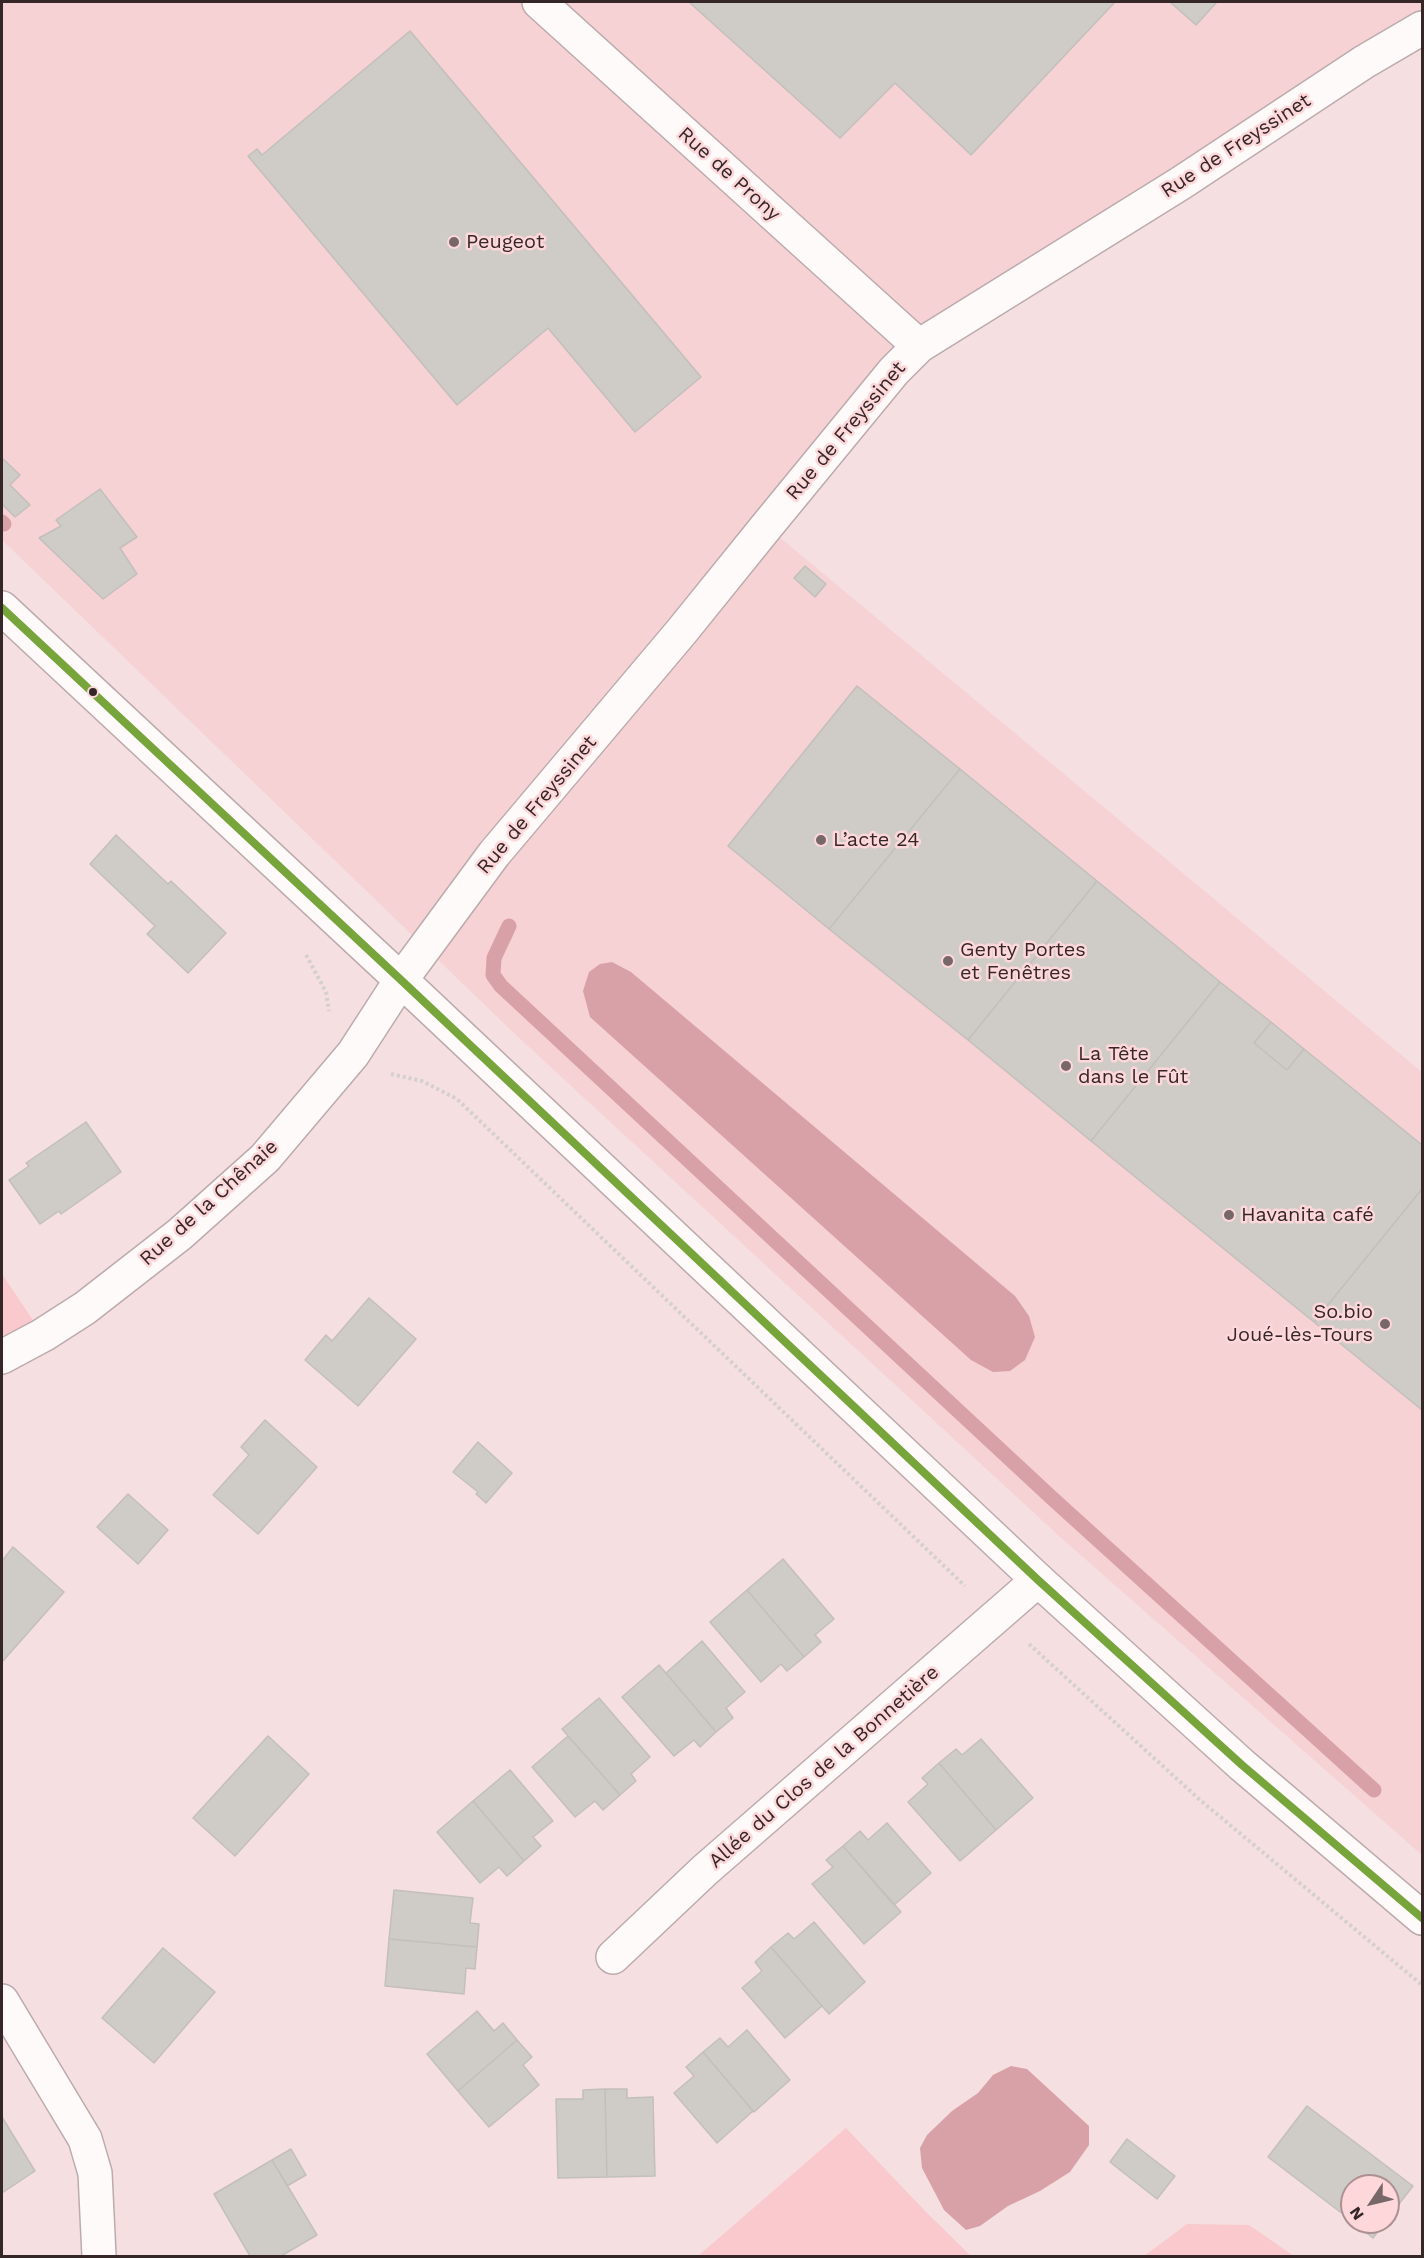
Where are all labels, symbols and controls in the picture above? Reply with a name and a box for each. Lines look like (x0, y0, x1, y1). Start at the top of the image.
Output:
street label: Rue de Freyssinet (1157, 89, 1315, 203)
street label: Rue de Prony (673, 122, 785, 226)
place label: Peugeot (466, 230, 544, 254)
marker: Peugeot (447, 235, 461, 249)
street label: Rue de Freyssinet (781, 357, 911, 505)
unlabelled marker (87, 686, 99, 698)
street label: Rue de Freyssinet (472, 731, 602, 879)
place label: L’acte 24 (833, 828, 919, 852)
marker: L’acte 24 (814, 833, 828, 847)
place label: Genty Portes et Fenêtres (960, 938, 1086, 985)
marker: Genty Portes et Fenêtres (941, 954, 955, 968)
place label: La Tête dans le Fût (1078, 1042, 1188, 1089)
marker: La Tête dans le Fût (1059, 1059, 1073, 1073)
street label: Rue de la Chênaie (135, 1135, 283, 1271)
place label: Havanita café (1241, 1203, 1374, 1227)
marker: Havanita café (1222, 1208, 1236, 1222)
place label: So.bio Joué-lès-Tours (1227, 1300, 1373, 1347)
marker: So.bio Joué-lès-Tours (1378, 1317, 1392, 1331)
street label: Allée du Clos de la Bonnetière (704, 1660, 944, 1874)
north arrow (1340, 2174, 1400, 2234)
text: N (1345, 2203, 1368, 2224)

